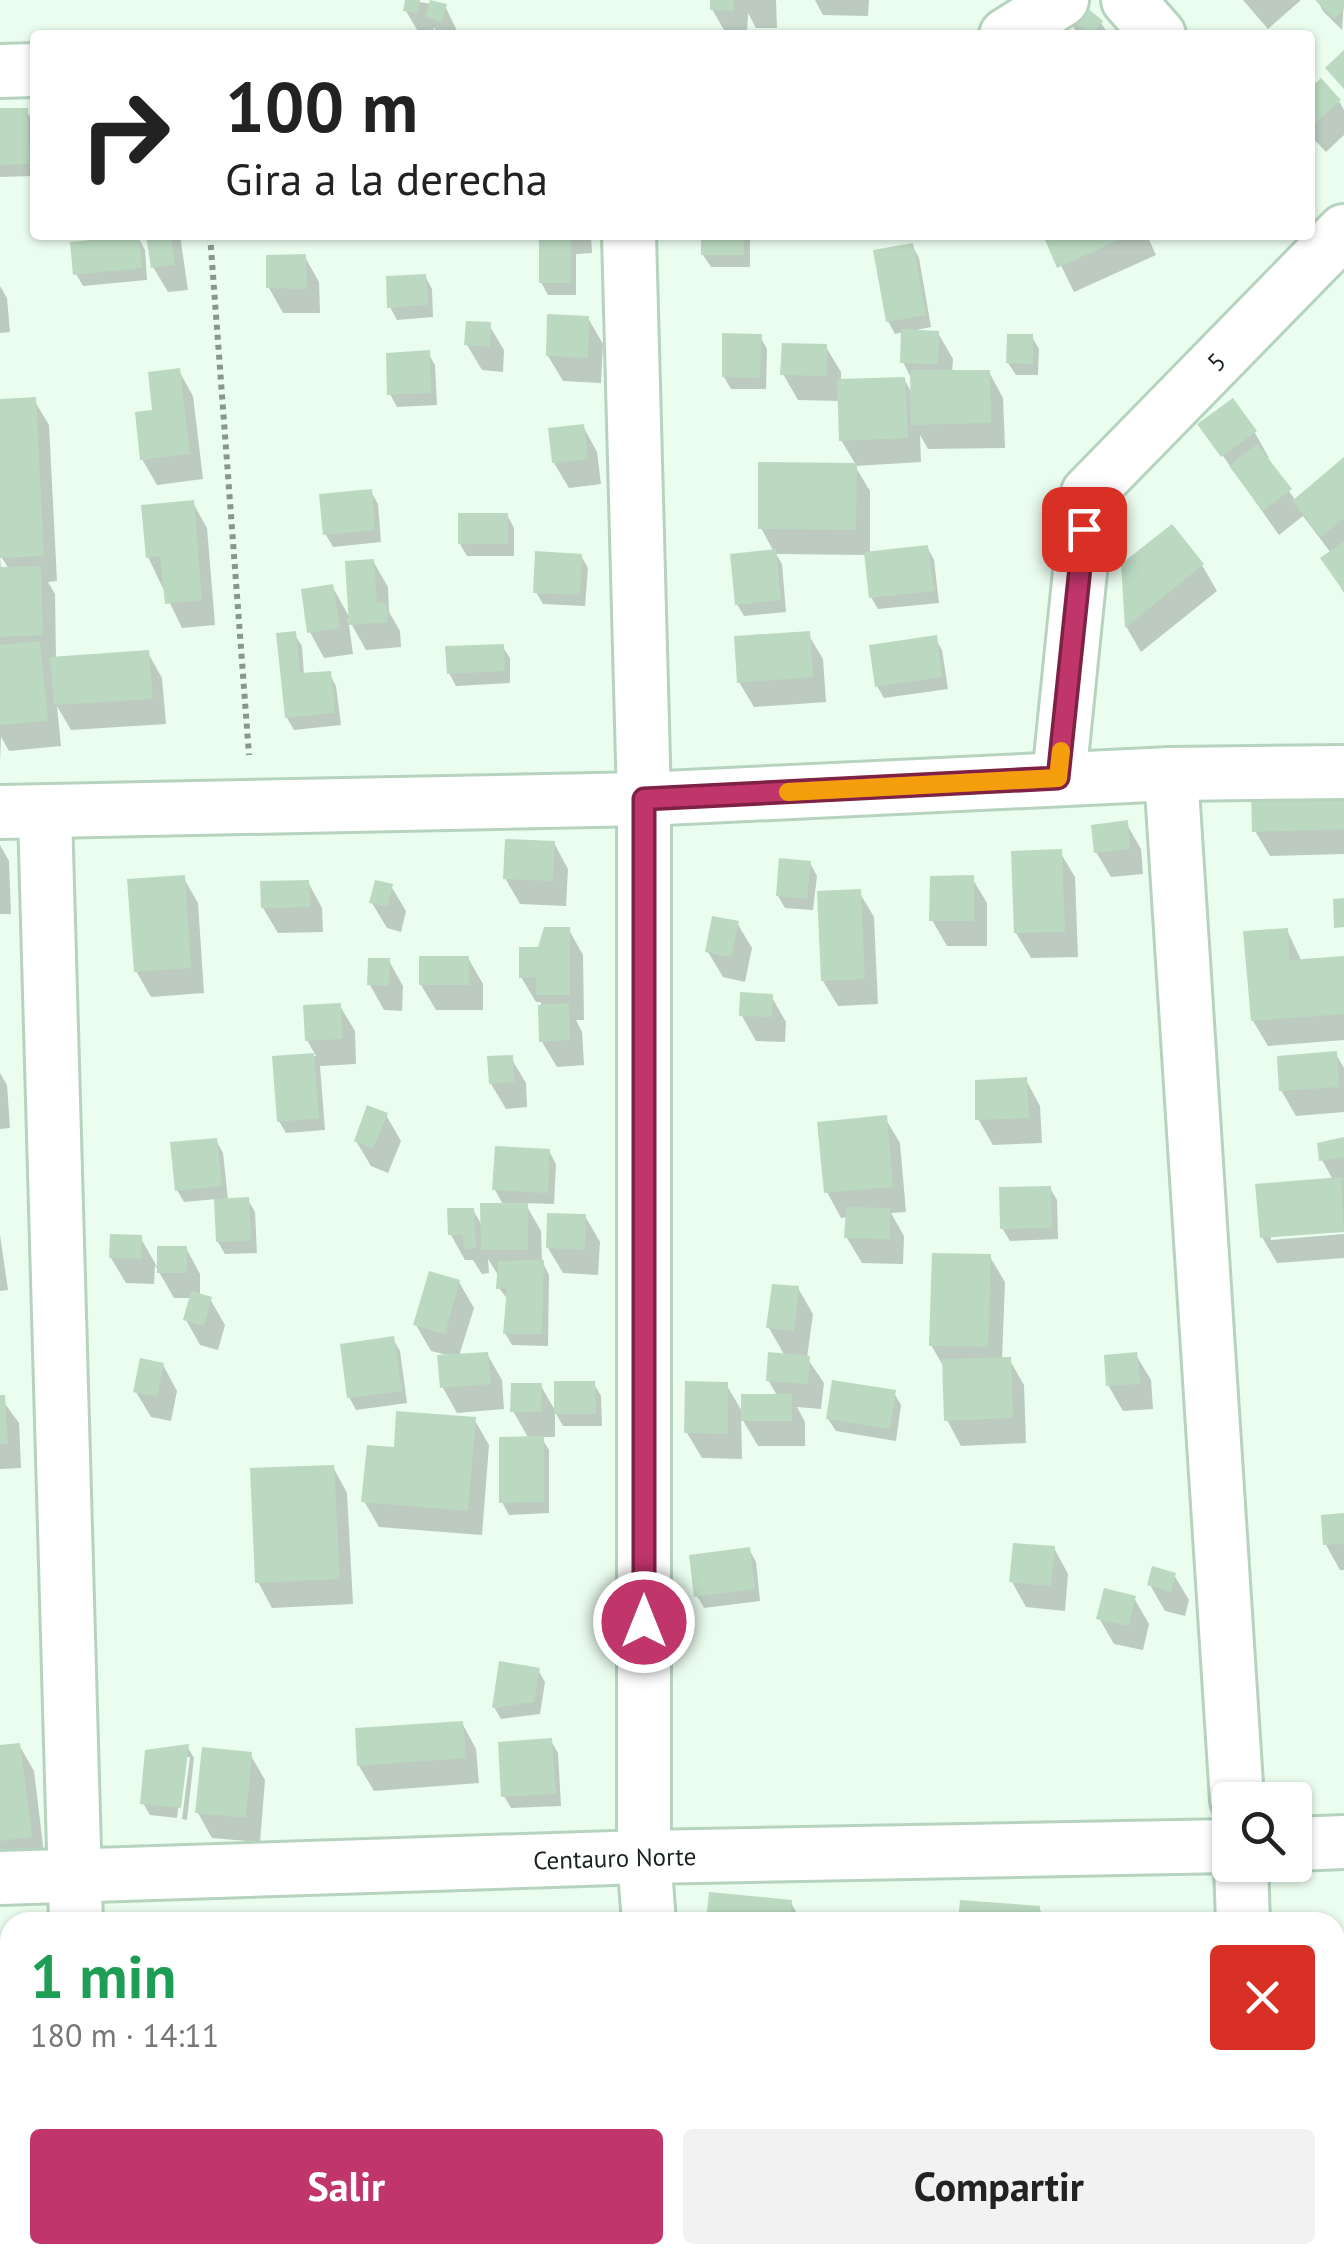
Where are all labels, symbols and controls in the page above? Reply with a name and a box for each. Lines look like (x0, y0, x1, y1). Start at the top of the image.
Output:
text: 100 m (225, 61, 418, 151)
icon: right (60, 70, 190, 200)
text: Gira a la derecha (225, 149, 548, 207)
street label: 5 (1200, 346, 1232, 378)
pin (1042, 487, 1127, 572)
icon: arrive (1057, 502, 1112, 557)
position arrow (592, 1570, 696, 1674)
map controls (1212, 1782, 1312, 1882)
button: search (1212, 1782, 1312, 1882)
street label: Centauro Norte (533, 1840, 697, 1877)
text: 1 min (30, 1937, 176, 2015)
button: close (1210, 1945, 1315, 2050)
text: 180 m · 14:11 (30, 2014, 219, 2056)
button: Salir (30, 2129, 663, 2244)
button: Compartir (683, 2129, 1315, 2244)

